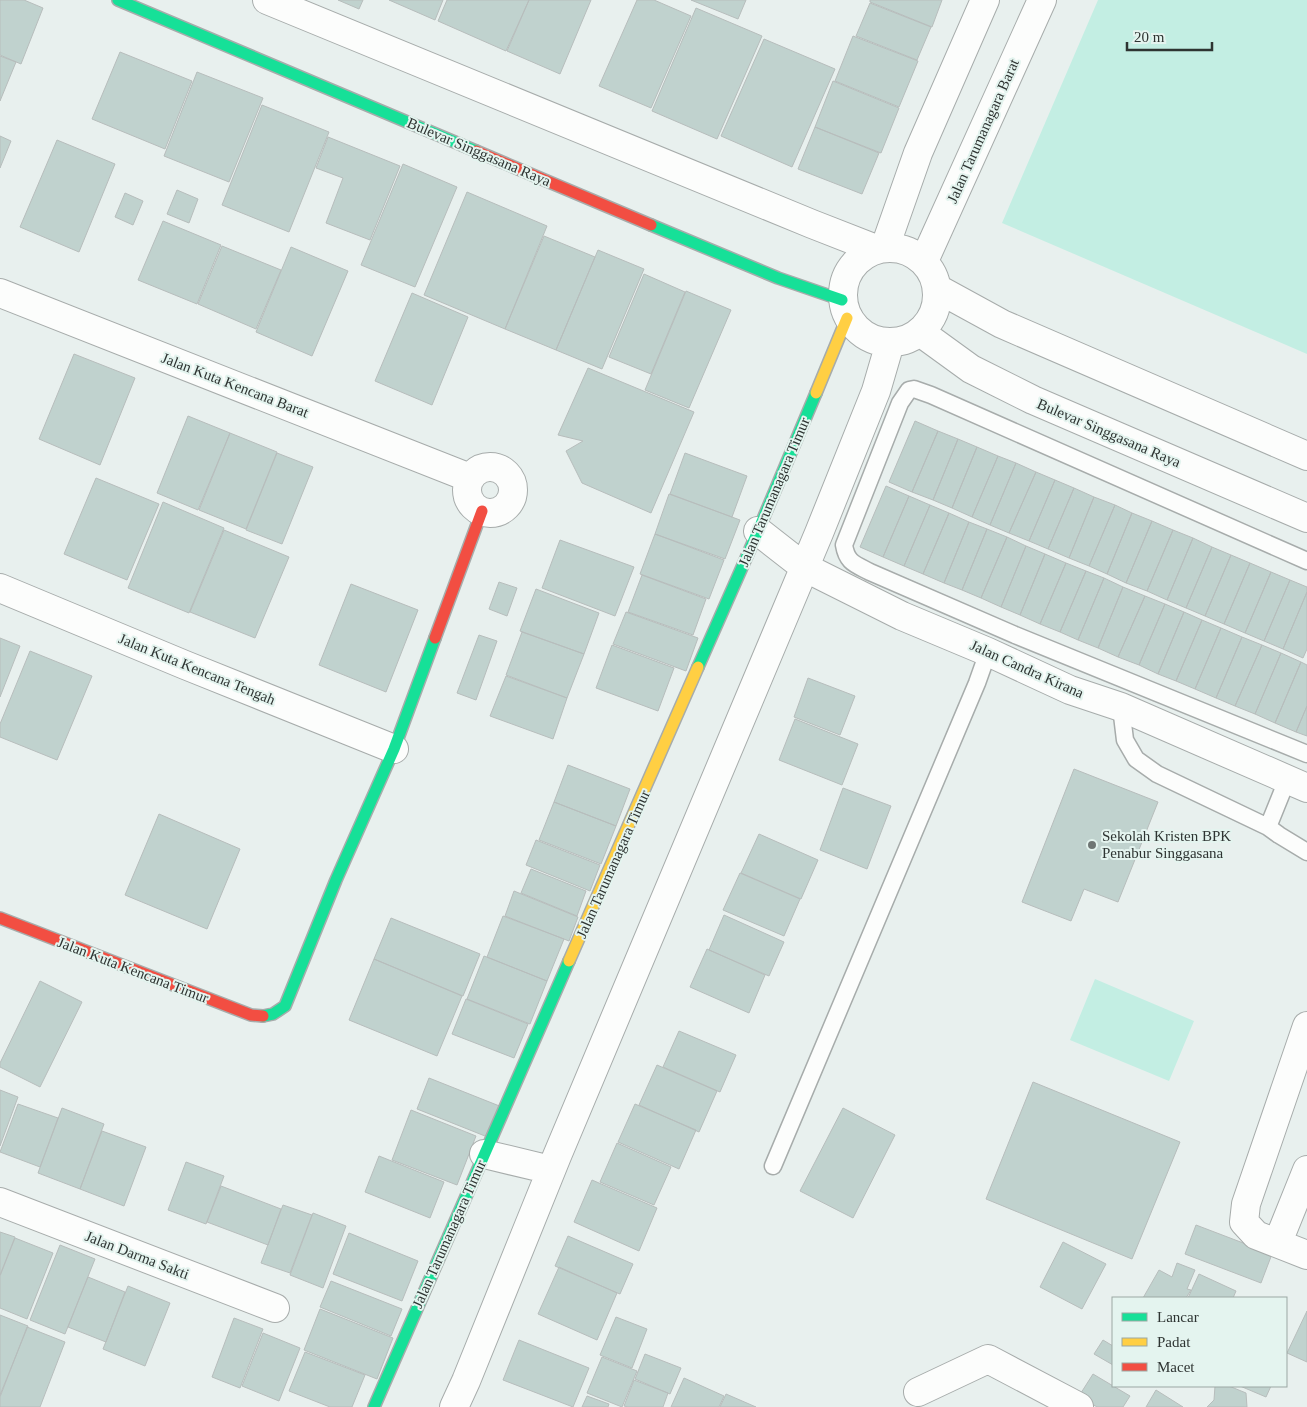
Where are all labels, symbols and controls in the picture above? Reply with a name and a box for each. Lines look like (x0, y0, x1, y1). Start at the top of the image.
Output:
scale bar (1127, 20, 1212, 52)
text: 20 m (1134, 29, 1165, 45)
street label: Jalan Tarumanagara Barat (944, 56, 1022, 206)
street label: Bulevar Singgasana Raya (405, 115, 553, 190)
street label: Jalan Kuta Kencana Barat (159, 350, 312, 421)
street label: Bulevar Singgasana Raya (1035, 396, 1183, 471)
street label: Jalan Tarumanagara Timur (735, 415, 813, 569)
street label: Jalan Kuta Kencana Tengah (116, 630, 278, 708)
street label: Jalan Candra Kirana (968, 637, 1086, 701)
street label: Jalan Tarumanagara Timur (573, 788, 653, 940)
place label: Sekolah Kristen BPK Penabur Singgasana (1102, 828, 1231, 861)
marker: Sekolah Kristen BPK Penabur Singgasana (1086, 839, 1098, 851)
street label: Jalan Kuta Kencana Timur (55, 934, 211, 1006)
street label: Jalan Tarumanagara Timur (409, 1158, 489, 1310)
street label: Jalan Darma Sakti (83, 1228, 191, 1282)
legend (1112, 1297, 1287, 1387)
text: Lancar (1157, 1309, 1199, 1325)
text: Padat (1157, 1334, 1191, 1350)
text: Macet (1157, 1359, 1195, 1375)

